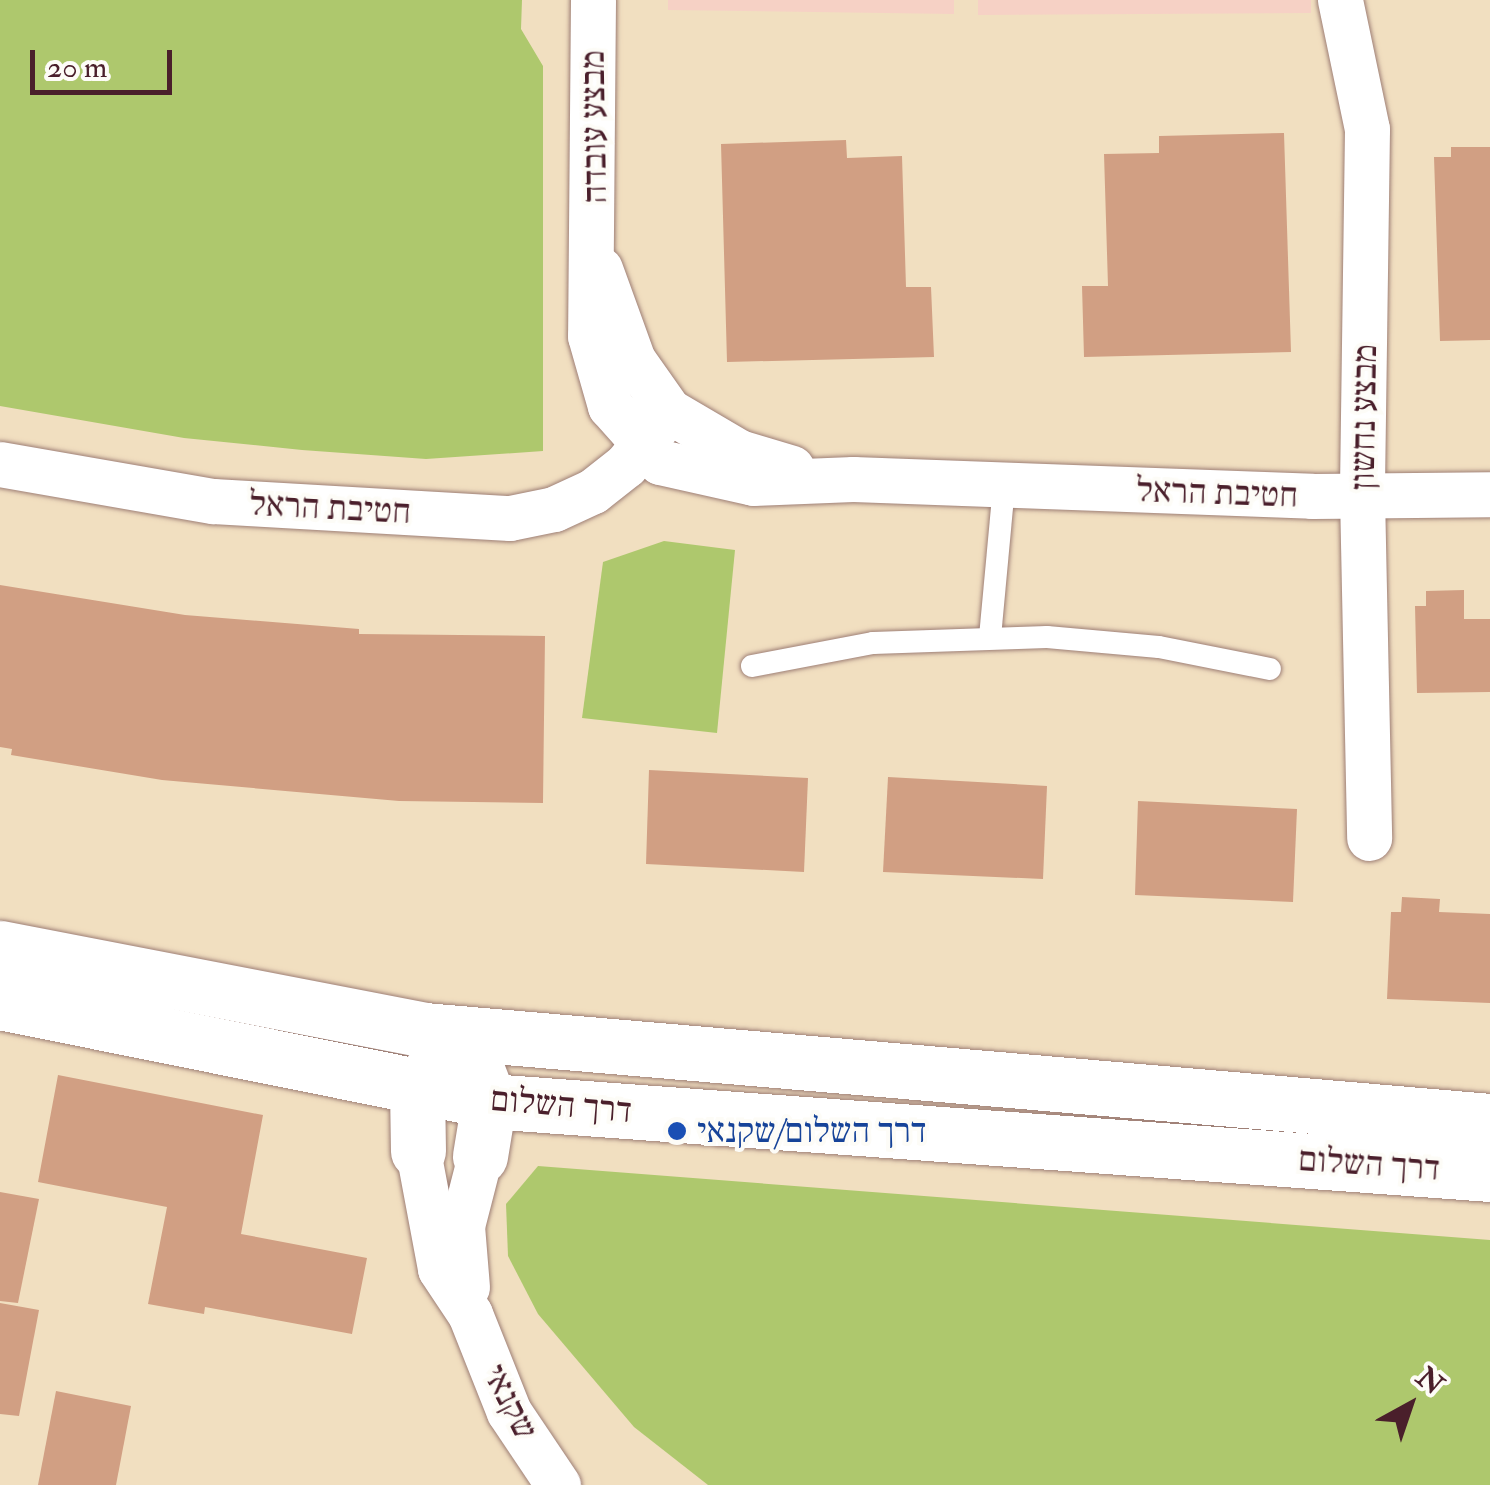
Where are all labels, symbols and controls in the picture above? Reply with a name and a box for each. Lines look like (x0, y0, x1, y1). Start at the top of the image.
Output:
scale bar (35, 30, 178, 92)
text: 20 m (47, 49, 107, 86)
street label: מבצע עובדה (572, 50, 616, 204)
street label: מבצע נחשון (1342, 344, 1386, 490)
street label: חטיבת הראל (1135, 469, 1299, 517)
street label: חטיבת הראל (248, 483, 412, 533)
street label: דרך השלום (489, 1078, 633, 1132)
place label: דרך השלום/שקנאי (697, 1110, 927, 1152)
marker: דרך השלום/שקנאי (666, 1120, 688, 1142)
street label: דרך השלום (1297, 1138, 1441, 1190)
north arrow (1360, 1355, 1460, 1455)
street label: שקנאי (473, 1357, 547, 1447)
text: N (1409, 1360, 1450, 1403)

